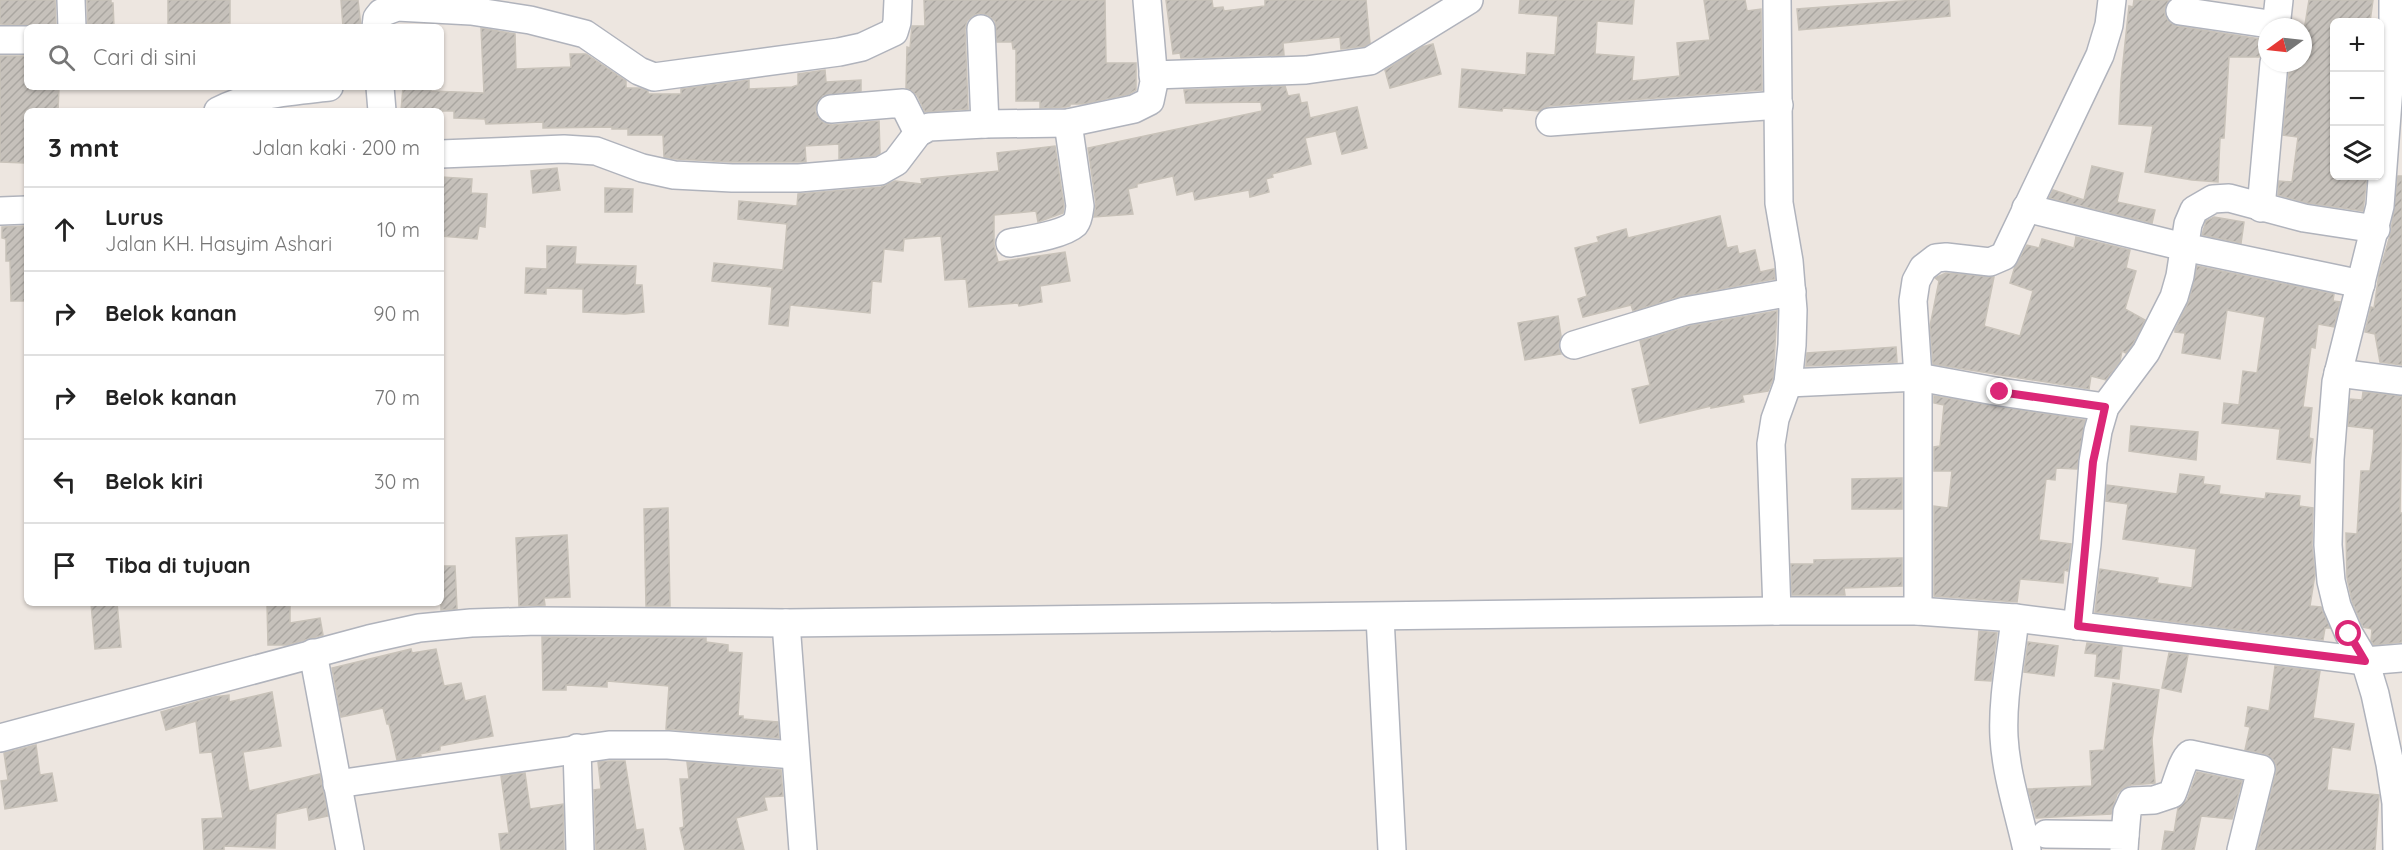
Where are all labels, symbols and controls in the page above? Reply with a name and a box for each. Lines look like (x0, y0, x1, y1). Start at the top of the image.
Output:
north arrow (2258, 18, 2312, 72)
map controls (2330, 18, 2384, 180)
button: + (2330, 18, 2384, 72)
search box (24, 24, 444, 90)
icon: search (45, 41, 78, 74)
text: Cari di sini (93, 43, 196, 71)
button: − (2330, 72, 2384, 126)
button: layers (2330, 126, 2384, 180)
text: 3 mnt (48, 131, 119, 164)
text: Jalan kaki · 200 m (252, 135, 420, 160)
text: Lurus (105, 203, 163, 231)
icon: ahead (48, 213, 81, 246)
text: 10 m (377, 217, 420, 242)
text: Jalan KH. Hasyim Ashari (105, 231, 332, 256)
icon: right (48, 297, 81, 330)
text: Belok kanan (105, 299, 237, 327)
text: 90 m (373, 301, 420, 326)
route end (1986, 378, 2012, 404)
icon: right (48, 381, 81, 414)
text: Belok kanan (105, 383, 237, 411)
text: 70 m (374, 385, 420, 410)
icon: left (48, 465, 81, 498)
text: Belok kiri (105, 467, 203, 495)
text: 30 m (374, 469, 420, 494)
icon: arrive (48, 549, 81, 582)
text: Tiba di tujuan (105, 551, 251, 579)
route start (2335, 620, 2361, 646)

